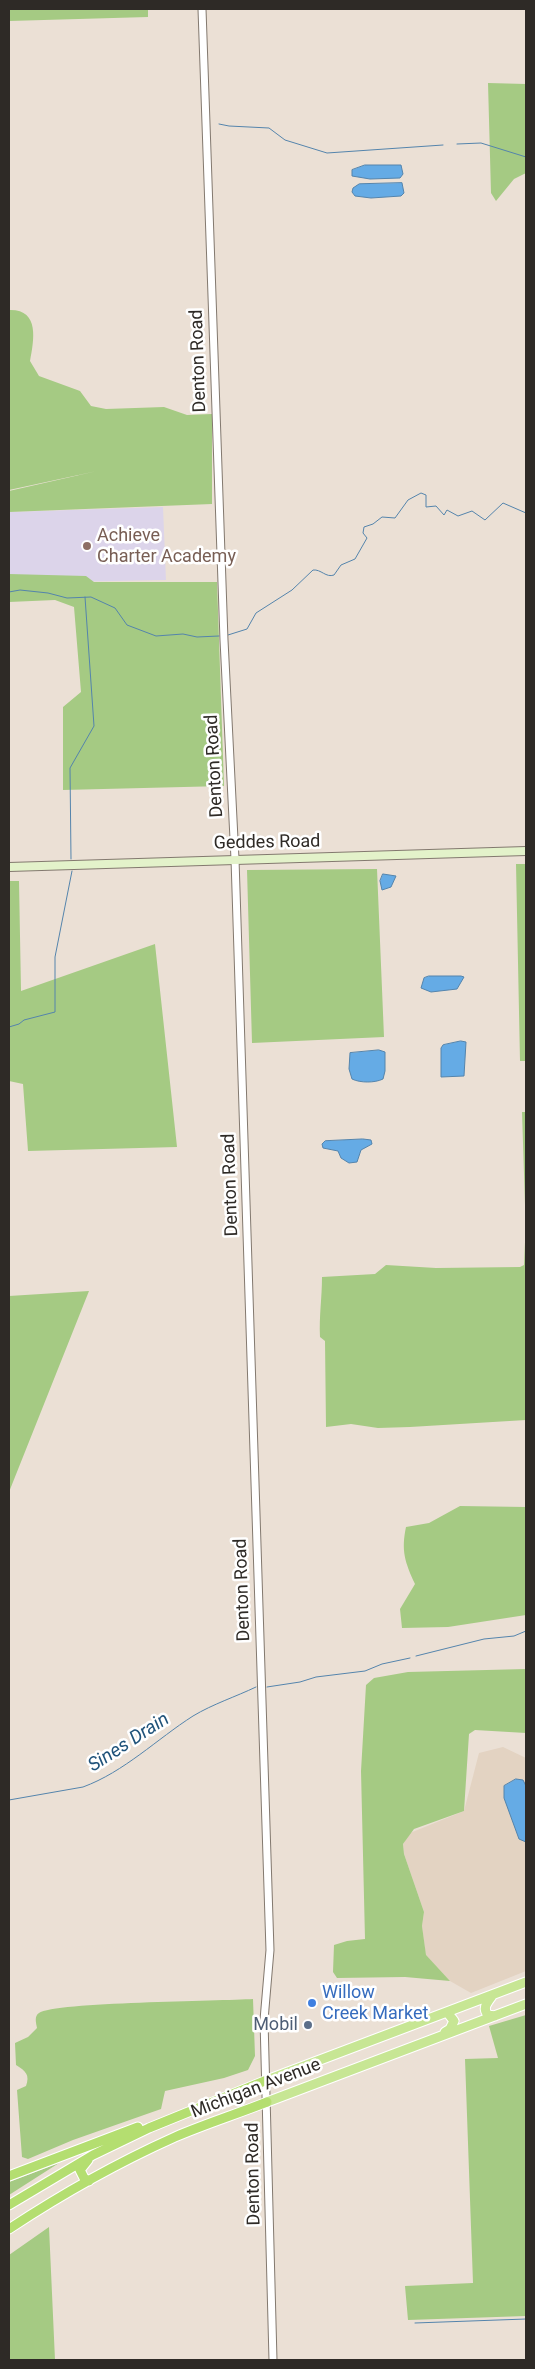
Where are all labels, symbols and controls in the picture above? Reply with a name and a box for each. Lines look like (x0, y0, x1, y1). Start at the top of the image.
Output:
street label: Denton Road (186, 309, 212, 413)
place label: Achieve Charter Academy (97, 525, 236, 568)
marker: Achieve Charter Academy (81, 540, 93, 552)
street label: Denton Road (202, 714, 228, 818)
street label: Geddes Road (213, 831, 321, 855)
street label: Denton Road (218, 1133, 244, 1237)
street label: Denton Road (230, 1538, 256, 1642)
water label: Sines Drain (84, 1708, 174, 1778)
place label: Willow Creek Market (322, 1982, 428, 2025)
marker: Willow Creek Market (306, 1997, 318, 2009)
place label: Mobil (253, 2014, 298, 2036)
marker: Mobil (302, 2019, 314, 2031)
street label: Michigan Avenue (188, 2054, 324, 2124)
street label: Denton Road (242, 2122, 266, 2226)

